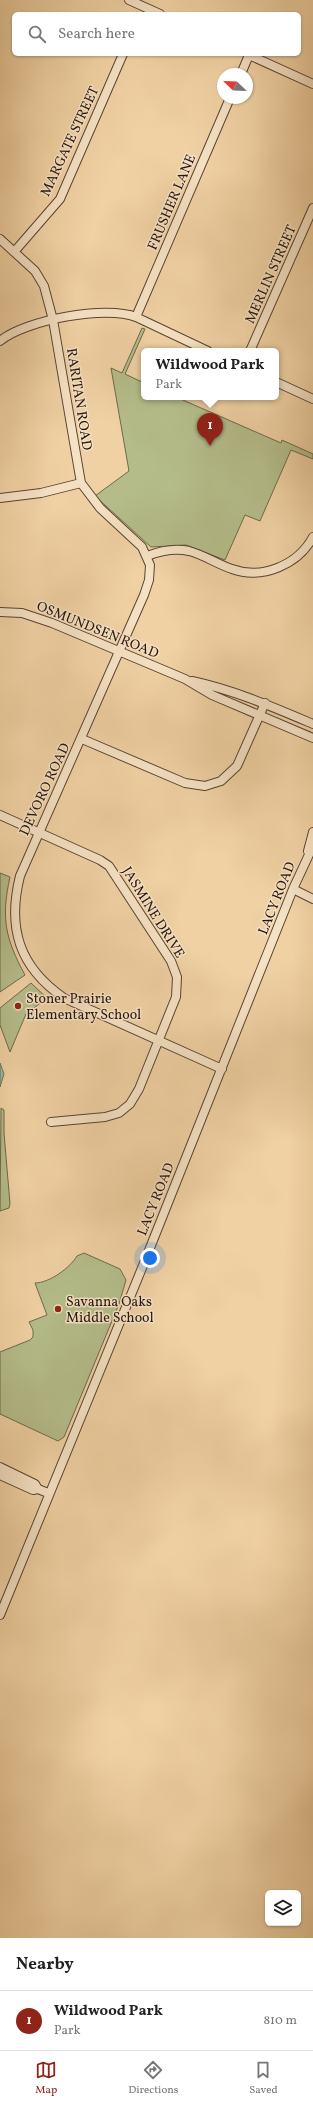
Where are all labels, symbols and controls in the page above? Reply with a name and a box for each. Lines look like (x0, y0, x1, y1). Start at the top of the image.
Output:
search box (12, 12, 301, 56)
icon: search (26, 23, 48, 45)
text: Search here (58, 24, 135, 45)
north arrow (217, 68, 253, 104)
street label: MARGATE STREET (36, 83, 104, 200)
street label: FRUSHER LANE (144, 152, 201, 253)
street label: MERLIN STREET (241, 222, 302, 327)
street label: RARITAN ROAD (61, 347, 96, 452)
popup (141, 348, 279, 400)
text: Wildwood Park (156, 355, 264, 376)
text: Park (156, 376, 182, 394)
pin: 1 (197, 413, 223, 446)
street label: OSMUNDSEN ROAD (34, 597, 161, 664)
street label: DEVORO ROAD (16, 740, 75, 839)
street label: LACY ROAD (254, 859, 301, 938)
street label: JASMINE DRIVE (117, 863, 188, 962)
place label: Stoner Prairie Elementary School (26, 990, 141, 1025)
marker: Stoner Prairie Elementary School (13, 1001, 23, 1011)
street label: LACY ROAD (133, 1160, 180, 1239)
your location (140, 1248, 160, 1268)
place label: Savanna Oaks Middle School (66, 1293, 154, 1328)
marker: Savanna Oaks Middle School (53, 1304, 63, 1314)
map controls (265, 1890, 301, 1926)
button: layers (265, 1890, 301, 1926)
text: Nearby (16, 1953, 74, 1976)
text: Wildwood Park (54, 2001, 163, 2022)
text: 1 (26, 2012, 32, 2030)
text: 810 m (263, 2012, 297, 2030)
text: Park (54, 2022, 81, 2040)
tab: Map (35, 2059, 57, 2098)
tab: Directions (128, 2059, 179, 2098)
tab: Saved (249, 2059, 278, 2098)

